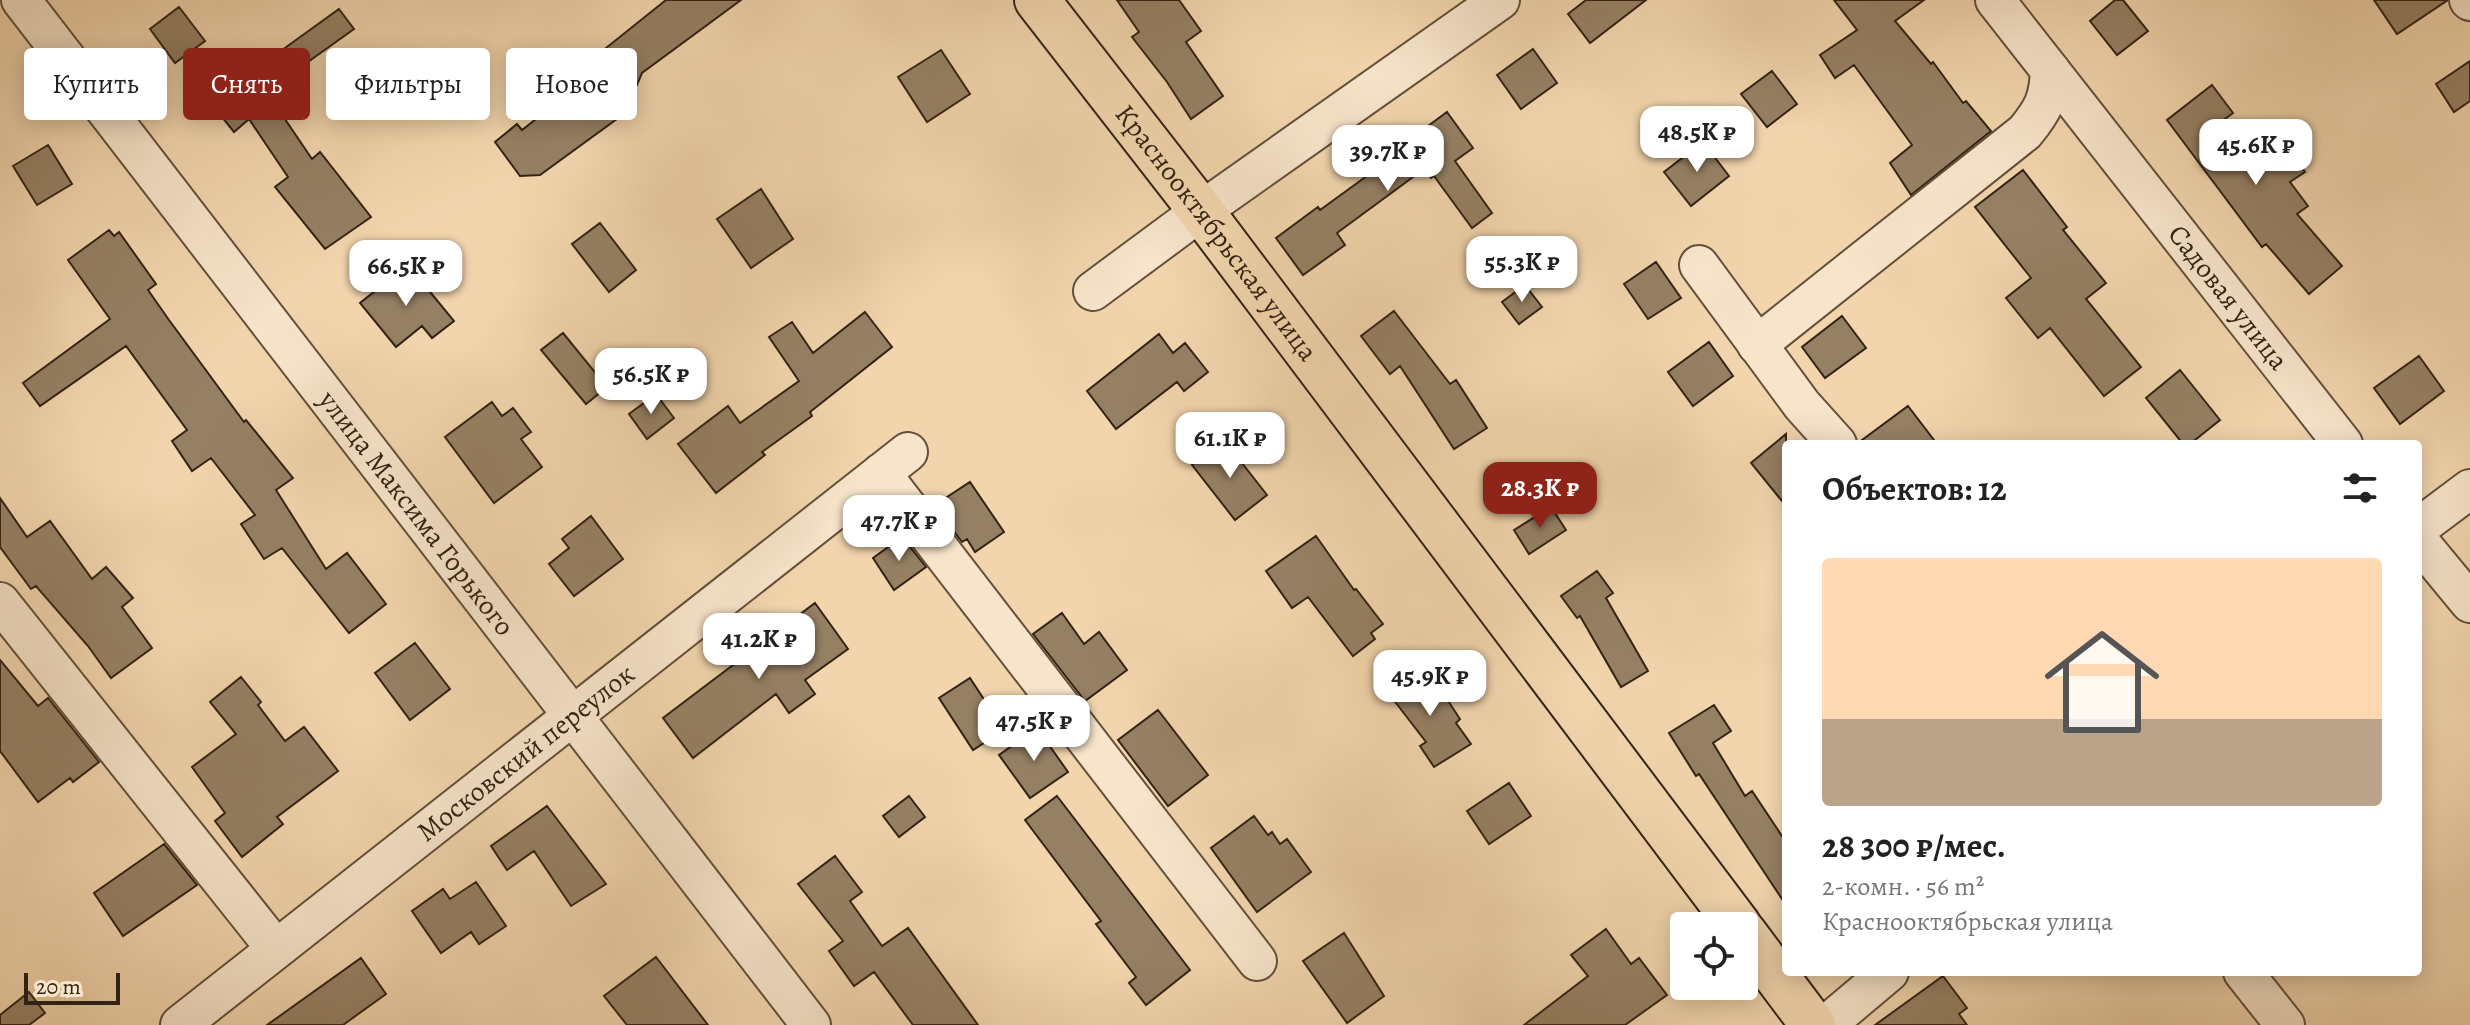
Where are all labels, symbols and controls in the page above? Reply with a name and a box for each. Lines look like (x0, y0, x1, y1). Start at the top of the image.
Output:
chip: Купить (24, 48, 167, 120)
chip: Снять (183, 48, 310, 120)
chip: Фильтры (326, 48, 490, 120)
chip: Новое (506, 48, 637, 120)
street label: Краснооктябрьская улица (1106, 97, 1327, 369)
pin: 48.5K ₽ (1623, 106, 1771, 174)
text: 48.5K ₽ (1658, 114, 1736, 149)
pin: 45.6K ₽ (2182, 119, 2330, 187)
pin: 39.7K ₽ (1314, 125, 1462, 193)
text: 45.6K ₽ (2217, 127, 2295, 162)
text: 39.7K ₽ (1350, 133, 1426, 168)
street label: Садовая улица (2159, 217, 2297, 378)
pin: 55.3K ₽ (1448, 236, 1596, 304)
pin: 66.5K ₽ (332, 240, 480, 308)
text: 55.3K ₽ (1484, 244, 1560, 279)
text: 66.5K ₽ (367, 248, 445, 283)
pin: 56.5K ₽ (577, 348, 725, 416)
text: 56.5K ₽ (613, 356, 689, 391)
street label: улица Максима Горького (309, 382, 523, 644)
pin: 61.1K ₽ (1156, 412, 1304, 480)
text: 61.1K ₽ (1194, 420, 1266, 455)
pin: 28.3K ₽ (1466, 462, 1614, 530)
text: Объектов: 12 (1822, 465, 2007, 512)
icon: filters (2338, 466, 2382, 510)
text: 28.3K ₽ (1501, 470, 1579, 505)
pin: 47.7K ₽ (825, 495, 973, 563)
text: 47.7K ₽ (861, 503, 937, 538)
icon: home (2030, 610, 2174, 754)
pin: 41.2K ₽ (685, 613, 833, 681)
text: 41.2K ₽ (721, 621, 797, 656)
pin: 45.9K ₽ (1356, 650, 1504, 718)
street label: Московский переулок (409, 655, 643, 851)
text: 45.9K ₽ (1391, 658, 1469, 693)
pin: 47.5K ₽ (960, 695, 1108, 763)
text: 47.5K ₽ (996, 703, 1072, 738)
text: 28 300 ₽/мес. (1822, 822, 2006, 869)
text: 2-комн. · 56 m² (1822, 869, 1984, 904)
text: Краснооктябрьская улица (1822, 904, 2113, 939)
map controls (1670, 912, 1758, 1000)
button: locate (1670, 912, 1758, 1000)
scale bar (24, 969, 120, 1005)
text: 20 m (36, 972, 81, 1002)

